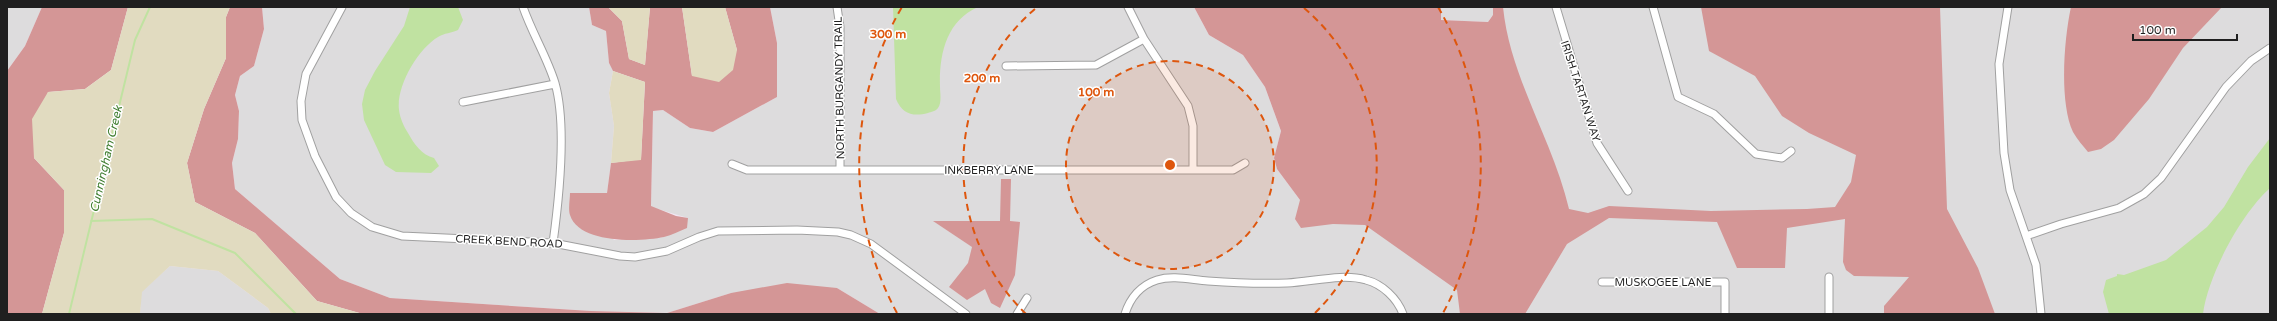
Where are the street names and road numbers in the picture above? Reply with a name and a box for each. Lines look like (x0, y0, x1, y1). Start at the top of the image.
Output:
street label: NORTH BURGANDY TRAIL (832, 16, 847, 159)
street label: IRISH TARTAN WAY (1558, 39, 1603, 143)
street label: INKBERRY LANE (944, 164, 1034, 177)
street label: CREEK BEND ROAD (455, 232, 563, 251)
street label: MUSKOGEE LANE (1614, 276, 1712, 289)

